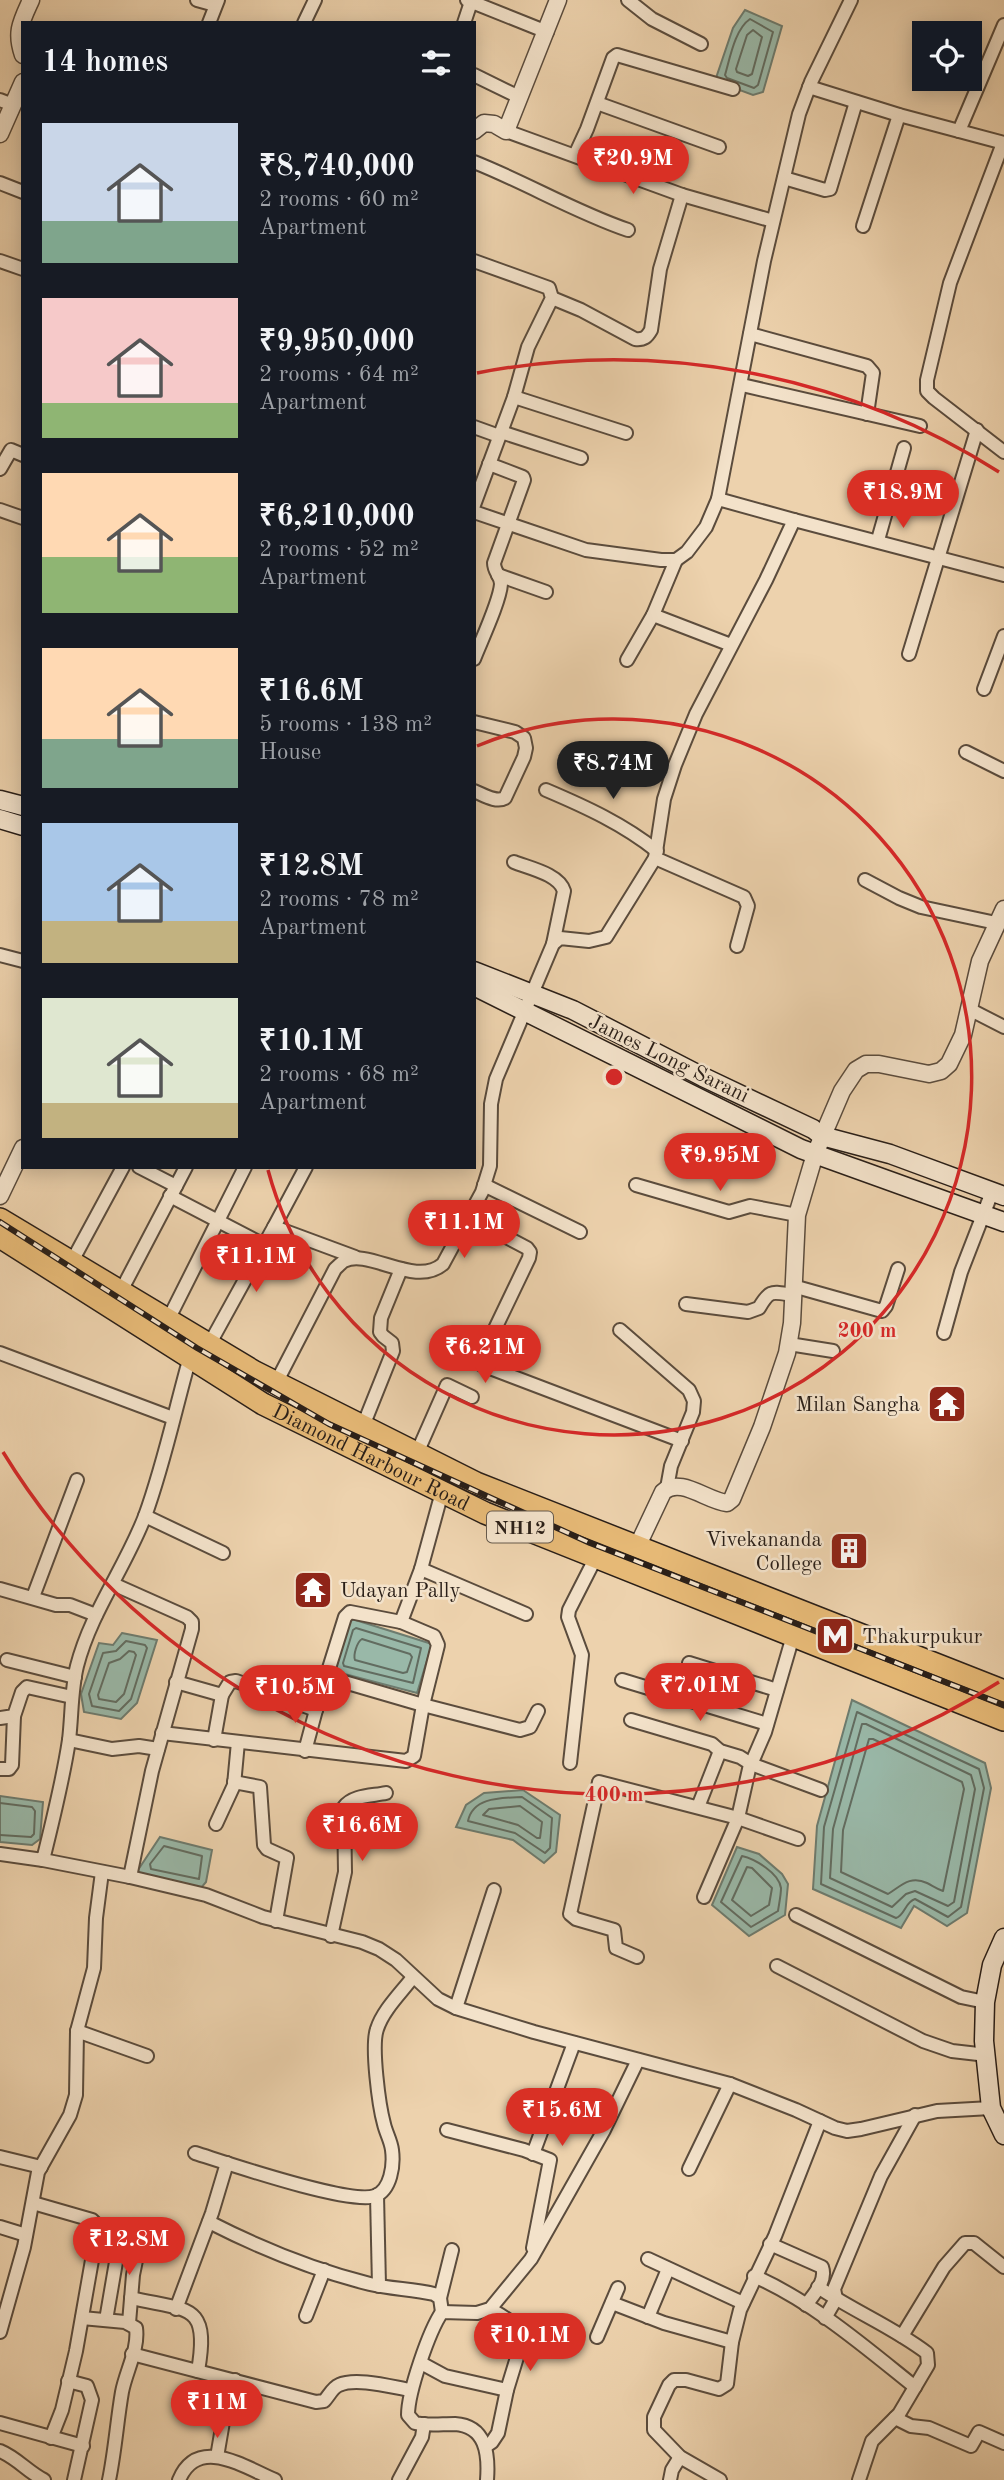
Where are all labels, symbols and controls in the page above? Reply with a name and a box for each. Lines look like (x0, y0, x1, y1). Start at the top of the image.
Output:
map controls (912, 21, 982, 91)
button: locate (912, 21, 982, 91)
icon: filters (417, 44, 455, 82)
text: 14 homes (42, 48, 168, 78)
pin: ₹20.9M (576, 136, 690, 196)
text: ₹20.9M (593, 147, 673, 170)
icon: home (98, 151, 182, 235)
text: ₹8,740,000 (259, 152, 415, 182)
text: 2 rooms · 60 m² (259, 188, 419, 211)
text: Apartment (259, 216, 367, 239)
icon: home (98, 326, 182, 410)
text: ₹9,950,000 (259, 327, 415, 357)
text: 2 rooms · 64 m² (259, 363, 419, 386)
text: Apartment (259, 391, 367, 414)
pin: ₹18.9M (846, 470, 960, 530)
text: ₹18.9M (863, 481, 943, 504)
icon: home (98, 501, 182, 585)
text: ₹6,210,000 (259, 502, 415, 532)
text: 2 rooms · 52 m² (259, 538, 419, 561)
text: Apartment (259, 566, 367, 589)
icon: home (98, 676, 182, 760)
text: ₹16.6M (259, 677, 363, 707)
text: 5 rooms · 138 m² (259, 713, 432, 736)
text: House (259, 741, 321, 764)
pin: ₹8.74M (556, 742, 670, 801)
text: ₹8.74M (573, 752, 653, 775)
icon: home (98, 851, 182, 935)
text: ₹12.8M (259, 852, 363, 882)
text: 2 rooms · 78 m² (259, 888, 419, 911)
text: Apartment (259, 916, 367, 939)
street label: James Long Sarani (585, 1011, 752, 1107)
icon: home (98, 1026, 182, 1110)
text: ₹10.1M (259, 1027, 363, 1057)
text: 2 rooms · 68 m² (259, 1063, 419, 1086)
centre of rings (602, 1065, 626, 1089)
text: Apartment (259, 1091, 367, 1114)
pin: ₹9.95M (663, 1134, 777, 1193)
text: ₹9.95M (680, 1144, 760, 1167)
pin: ₹11.1M (407, 1200, 521, 1260)
text: ₹11.1M (424, 1211, 504, 1234)
pin: ₹11.1M (199, 1234, 313, 1294)
text: ₹11.1M (216, 1245, 296, 1268)
text: 200 m (837, 1321, 897, 1342)
pin: ₹6.21M (428, 1326, 542, 1385)
text: ₹6.21M (445, 1336, 525, 1359)
temple icon: Milan Sangha (926, 1383, 968, 1425)
place label: Milan Sangha (796, 1395, 920, 1416)
street label: Diamond Harbour Road (268, 1401, 473, 1516)
road number: NH12 (487, 1512, 553, 1542)
place label: Vivekananda College (706, 1530, 822, 1575)
building icon: Vivekananda College (828, 1530, 870, 1572)
temple icon: Udayan Pally (292, 1569, 334, 1611)
place label: Udayan Pally (340, 1581, 461, 1602)
metro station icon: Thakurpukur (814, 1615, 856, 1657)
place label: Thakurpukur (862, 1627, 983, 1648)
pin: ₹7.01M (643, 1664, 757, 1723)
pin: ₹10.5M (238, 1666, 352, 1725)
text: ₹7.01M (660, 1674, 740, 1697)
text: ₹10.5M (255, 1676, 335, 1699)
text: 400 m (584, 1785, 644, 1806)
pin: ₹16.6M (305, 1804, 419, 1863)
text: ₹16.6M (322, 1814, 402, 1837)
pin: ₹15.6M (505, 2088, 619, 2148)
text: ₹15.6M (522, 2099, 602, 2122)
pin: ₹12.8M (72, 2218, 186, 2277)
text: ₹12.8M (89, 2228, 169, 2251)
pin: ₹10.1M (473, 2314, 587, 2373)
text: ₹10.1M (490, 2324, 570, 2347)
pin: ₹11M (176, 2380, 258, 2440)
text: ₹11M (187, 2391, 247, 2414)

